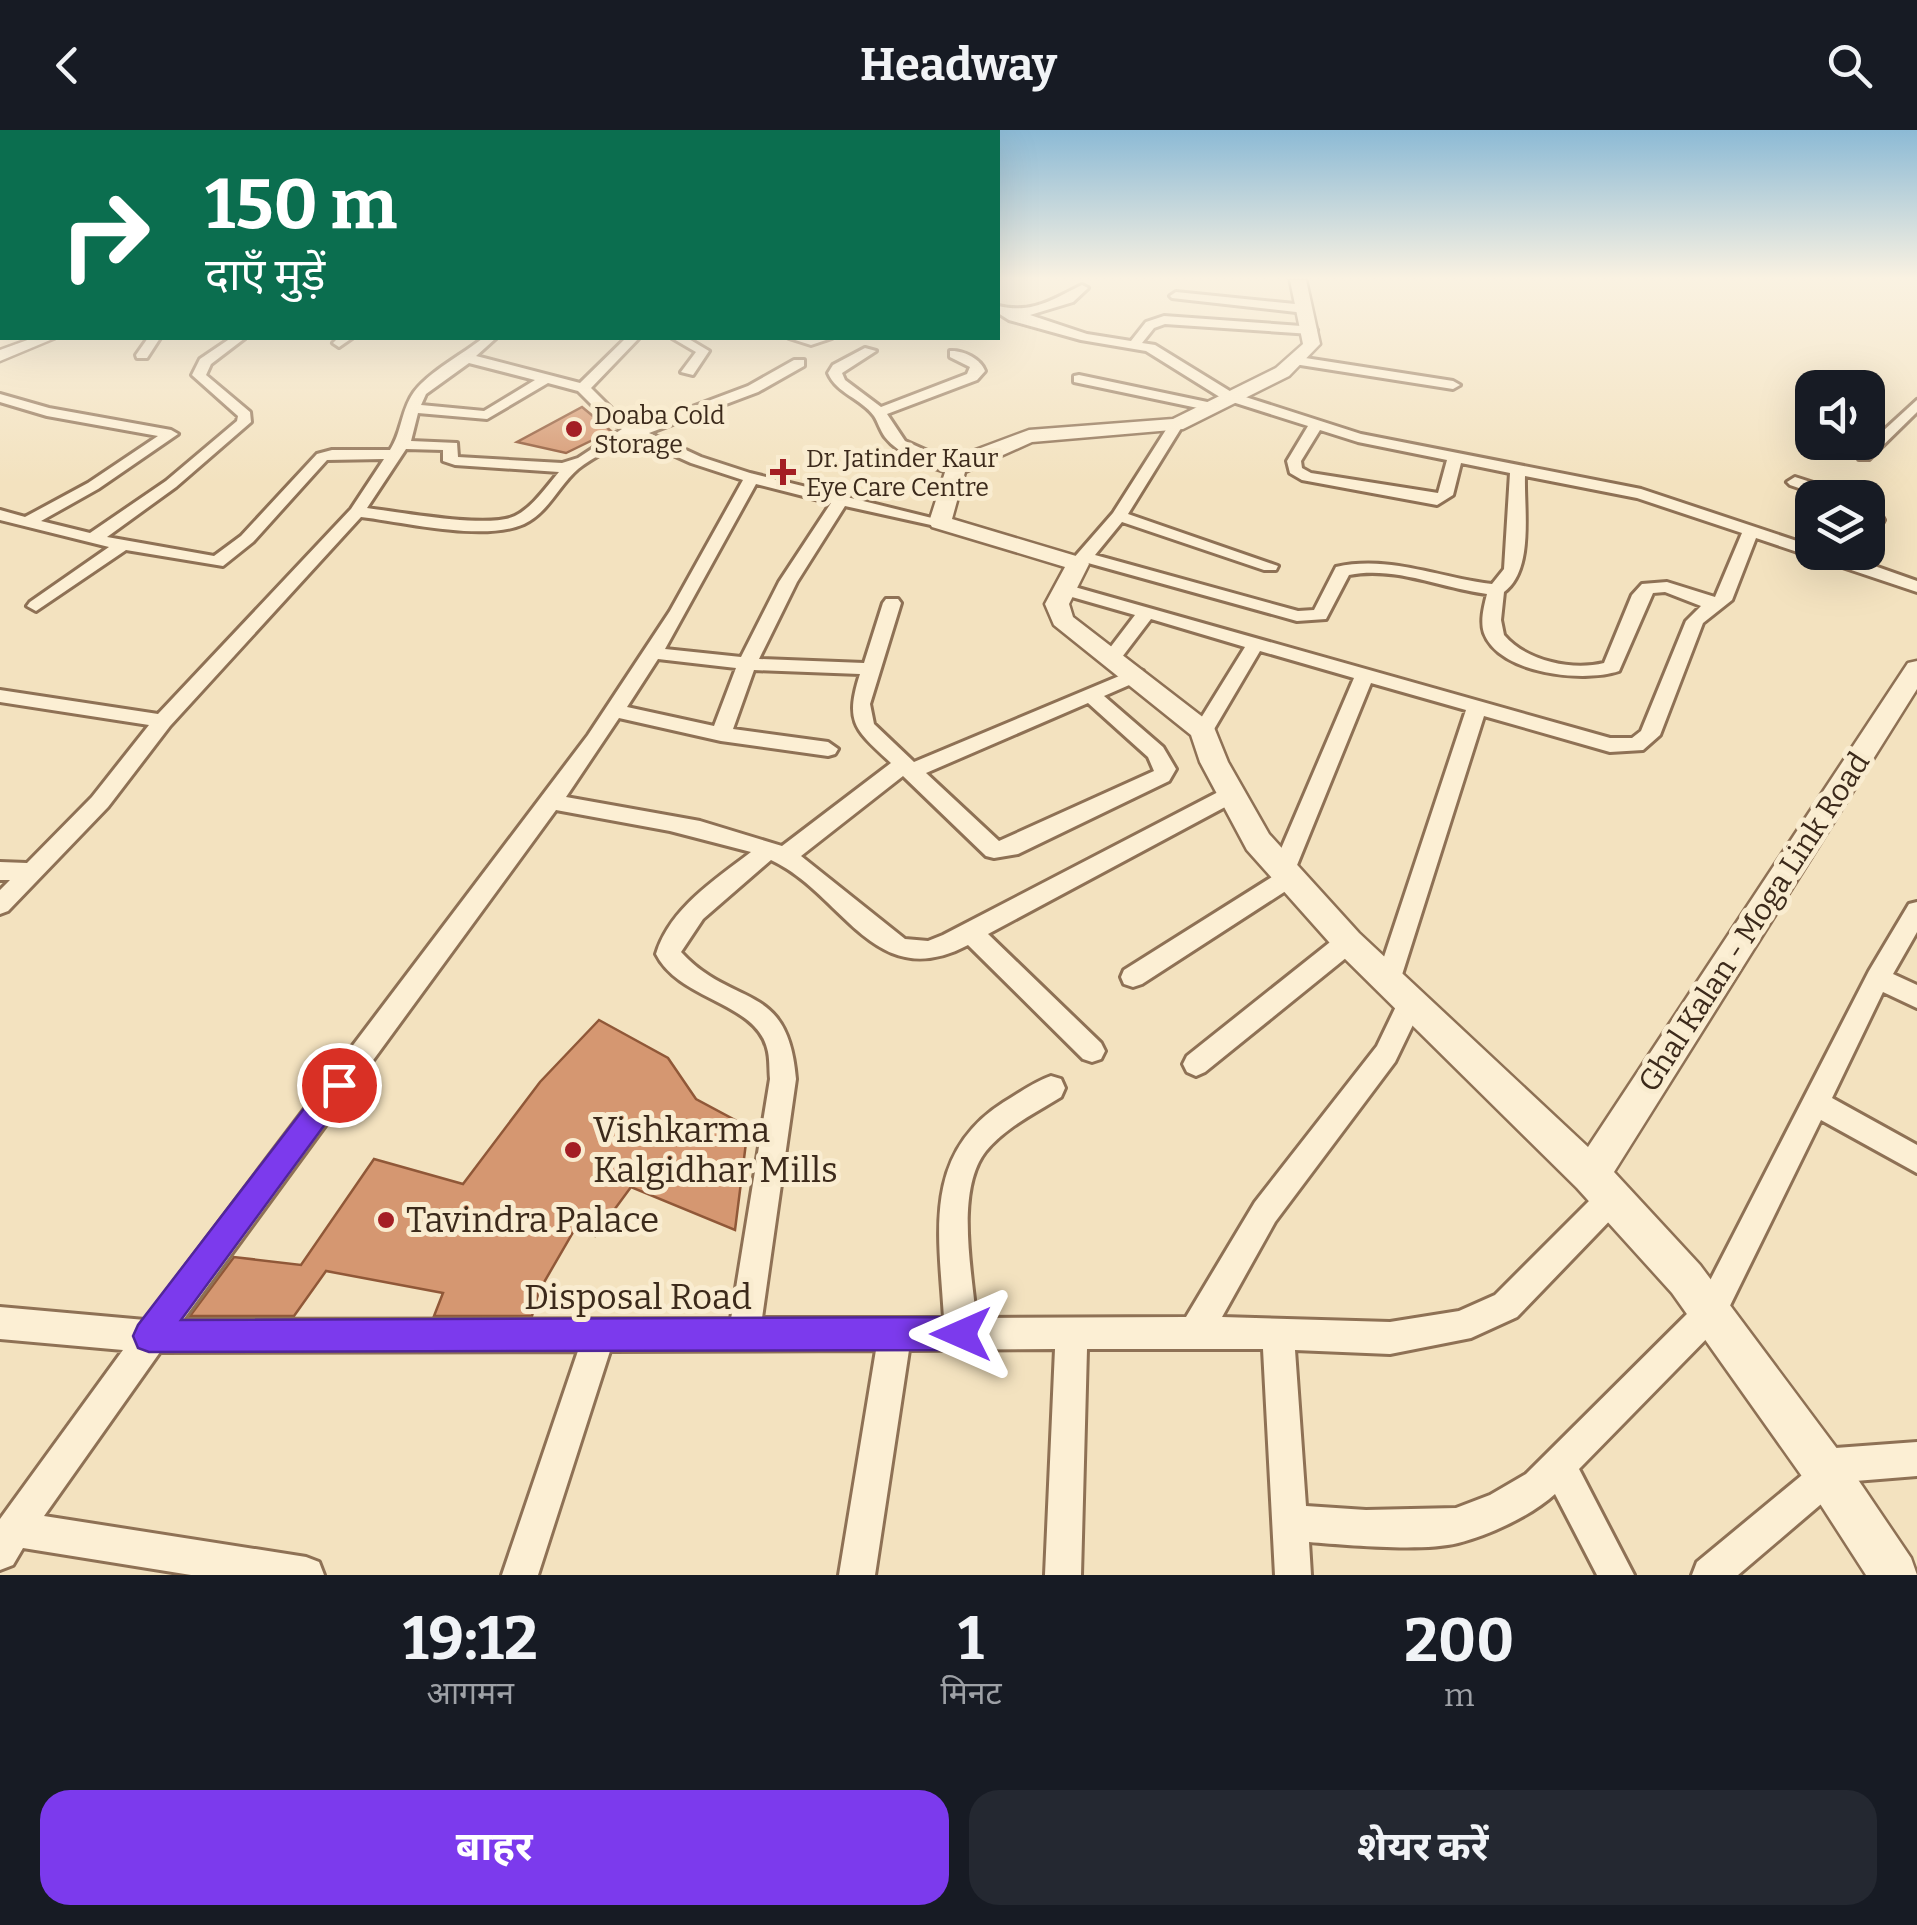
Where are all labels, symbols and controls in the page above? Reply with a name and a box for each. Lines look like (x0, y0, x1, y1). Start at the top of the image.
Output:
icon: back (40, 38, 95, 93)
text: Headway (860, 38, 1057, 92)
icon: search (1822, 38, 1877, 93)
text: 150 m (205, 163, 397, 247)
icon: right (40, 170, 170, 300)
text: दाएँ मुड़ें (205, 248, 325, 302)
map controls (1795, 370, 1885, 570)
button: sound (1795, 370, 1885, 460)
place label: Doaba Cold Storage (594, 401, 725, 460)
marker: Doaba Cold Storage (563, 418, 585, 440)
place label: Dr. Jatinder Kaur Eye Care Centre (806, 444, 998, 503)
marker: Dr. Jatinder Kaur Eye Care Centre (770, 459, 796, 485)
button: layers (1795, 480, 1885, 570)
street label: Ghal Kalan - Moga Link Road (1631, 746, 1877, 1098)
pin (297, 1043, 382, 1128)
icon: arrive (312, 1058, 367, 1113)
place label: Vishkarma Kalgidhar Mills (593, 1109, 838, 1191)
marker: Vishkarma Kalgidhar Mills (562, 1139, 584, 1161)
place label: Tavindra Palace (406, 1199, 659, 1241)
marker: Tavindra Palace (375, 1209, 397, 1231)
street label: Disposal Road (524, 1276, 752, 1318)
position arrow (909, 1282, 1013, 1386)
text: 19:12 (403, 1603, 538, 1675)
text: 1 (958, 1603, 984, 1675)
text: 200 (1404, 1605, 1514, 1677)
text: आगमन (426, 1674, 514, 1712)
text: मिनट (940, 1674, 1002, 1712)
text: m (1444, 1676, 1475, 1714)
button: बाहर (40, 1790, 949, 1905)
button: शेयर करें (969, 1790, 1877, 1905)

